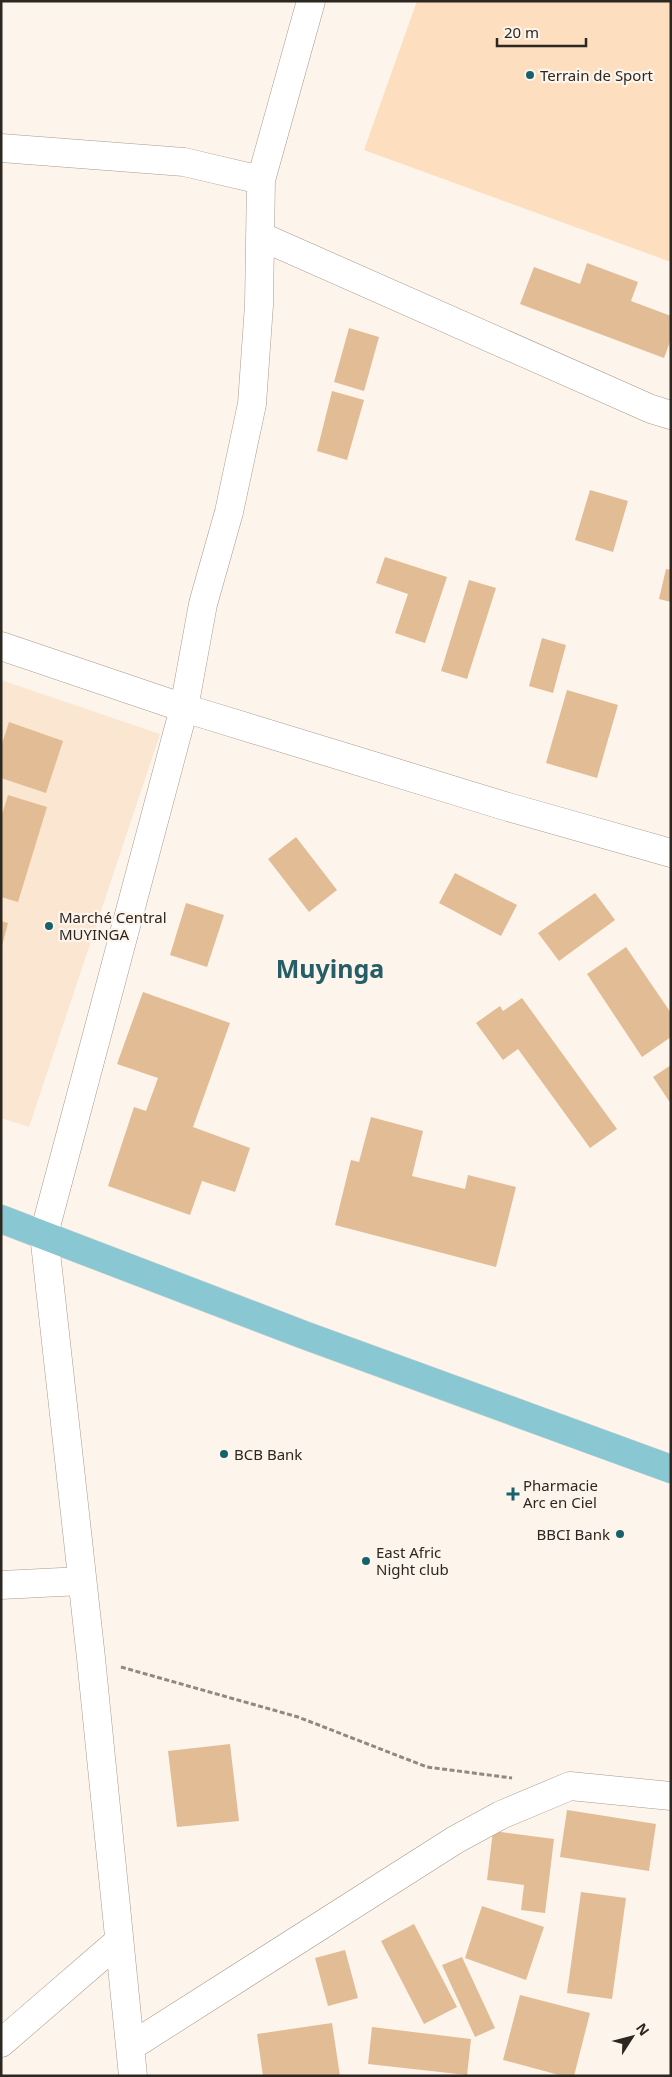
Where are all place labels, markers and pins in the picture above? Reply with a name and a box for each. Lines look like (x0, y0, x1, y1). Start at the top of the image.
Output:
place label: Terrain de Sport (540, 65, 654, 85)
marker: Terrain de Sport (524, 69, 536, 81)
place label: Marché Central MUYINGA (59, 907, 167, 944)
marker: Marché Central MUYINGA (43, 920, 55, 932)
place label: BCB Bank (234, 1444, 302, 1464)
marker: BCB Bank (218, 1448, 230, 1460)
place label: Pharmacie Arc en Ciel (523, 1475, 598, 1512)
marker: Pharmacie Arc en Ciel (507, 1488, 519, 1500)
place label: BBCI Bank (537, 1524, 610, 1544)
marker: BBCI Bank (614, 1528, 626, 1540)
place label: East Afric Night club (376, 1542, 449, 1579)
marker: East Afric Night club (360, 1555, 372, 1567)

